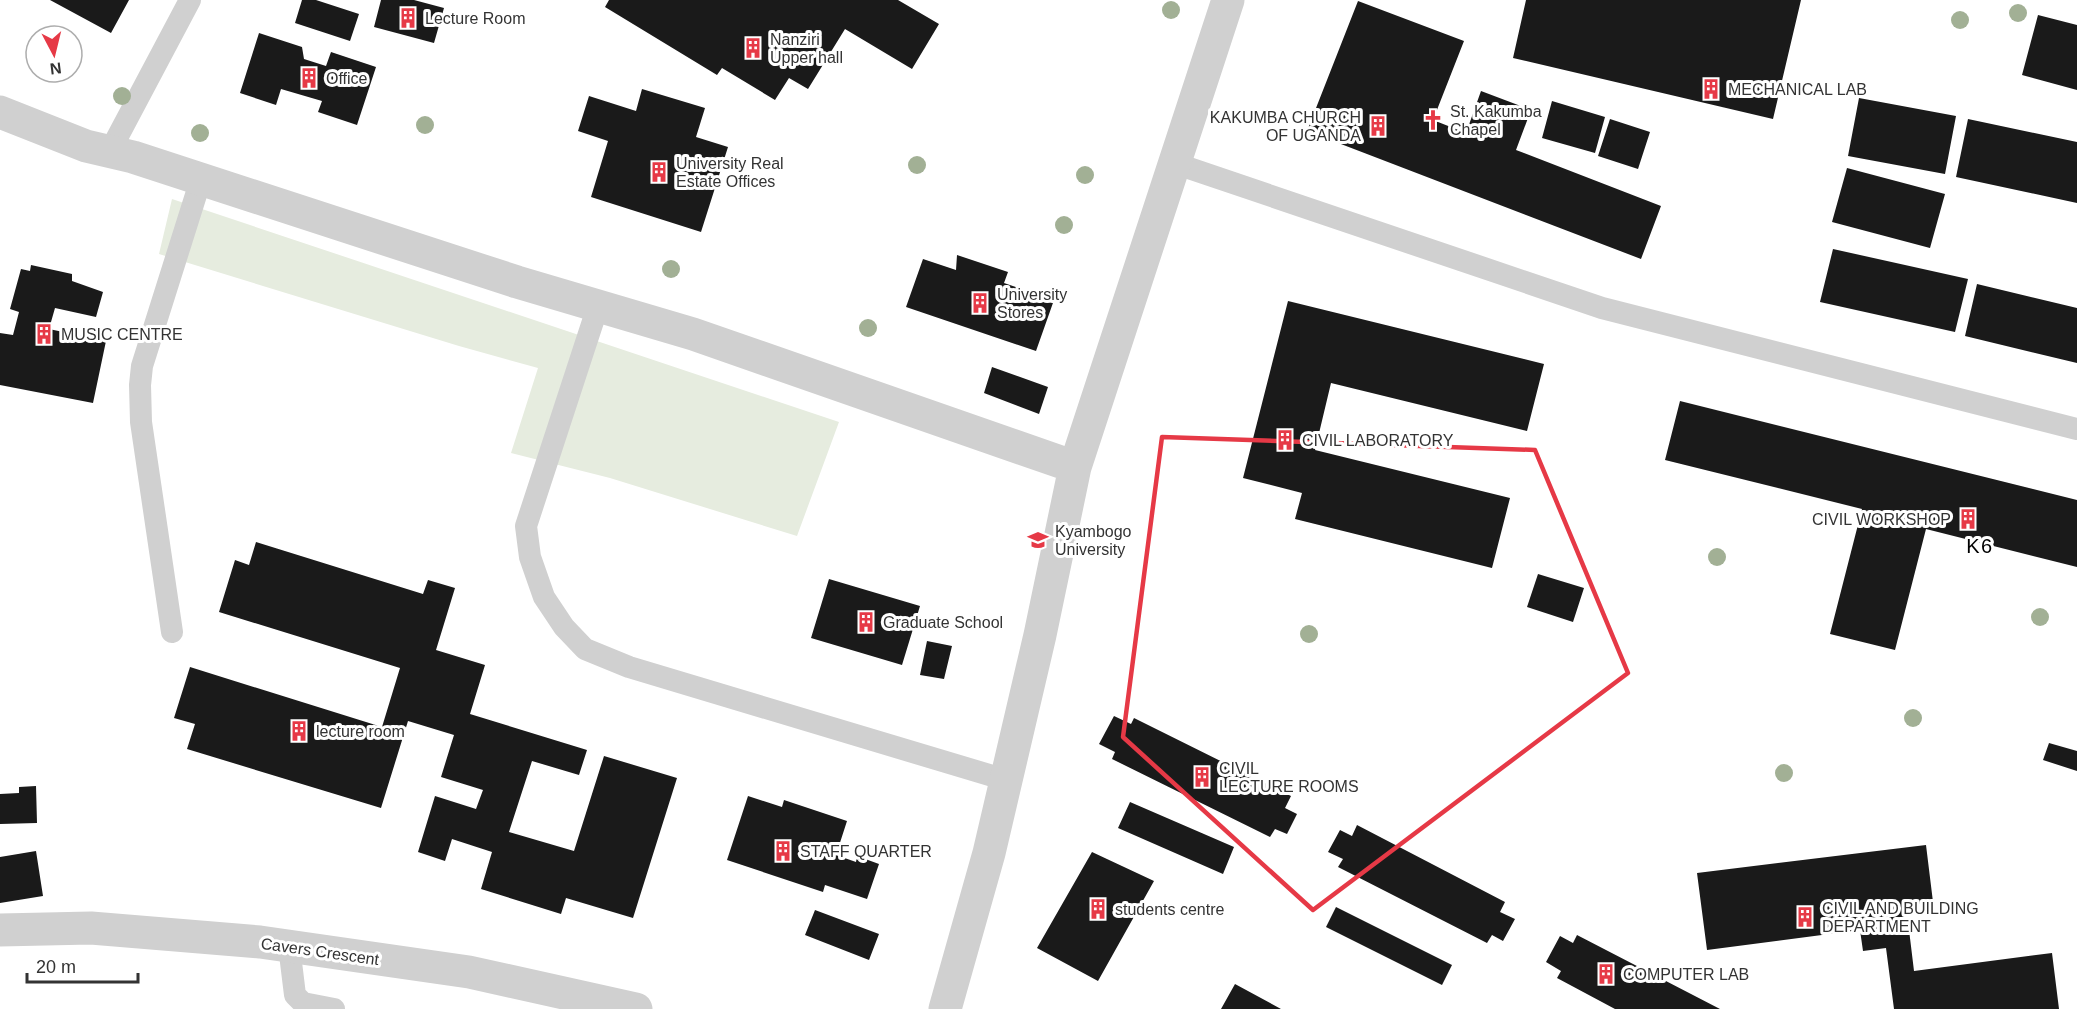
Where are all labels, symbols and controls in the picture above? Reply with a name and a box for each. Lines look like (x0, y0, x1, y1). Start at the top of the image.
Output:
building icon: Lecture Room (396, 6, 420, 30)
place label: Lecture Room (425, 10, 526, 27)
north arrow (24, 24, 84, 84)
place label: Nanziri Upper hall (770, 31, 843, 66)
building icon: Nanziri Upper hall (741, 36, 765, 60)
text: N (49, 59, 63, 78)
building icon: Office (297, 66, 321, 90)
place label: Office (326, 70, 368, 87)
building icon: MECHANICAL LAB (1699, 77, 1723, 101)
place label: MECHANICAL LAB (1728, 81, 1867, 98)
place label: St. Kakumba Chapel (1450, 103, 1542, 138)
church icon: St. Kakumba Chapel (1421, 108, 1445, 132)
place label: KAKUMBA CHURCH OF UGANDA (1210, 109, 1361, 144)
building icon: KAKUMBA CHURCH OF UGANDA (1366, 114, 1390, 138)
place label: University Real Estate Offices (676, 155, 784, 190)
building icon: University Real Estate Offices (647, 160, 671, 184)
place label: University Stores (997, 286, 1067, 321)
building icon: University Stores (968, 291, 992, 315)
building icon: MUSIC CENTRE (32, 322, 56, 346)
place label: MUSIC CENTRE (61, 326, 183, 343)
building icon: CIVIL LABORATORY (1273, 428, 1297, 452)
place label: CIVIL LABORATORY (1302, 432, 1454, 449)
building icon: CIVIL WORKSHOP (1956, 507, 1980, 531)
place label: CIVIL WORKSHOP (1812, 511, 1951, 528)
place label: Kyambogo University (1055, 523, 1132, 558)
school or university icon: Kyambogo University (1026, 528, 1050, 552)
district label: K6 (1966, 535, 1994, 557)
building icon: Graduate School (854, 610, 878, 634)
place label: Graduate School (883, 614, 1003, 631)
building icon: lecture room (287, 719, 311, 743)
place label: lecture room (316, 723, 405, 740)
place label: CIVIL LECTURE ROOMS (1219, 760, 1359, 795)
building icon: CIVIL LECTURE ROOMS (1190, 765, 1214, 789)
building icon: STAFF QUARTER (771, 839, 795, 863)
place label: STAFF QUARTER (800, 843, 932, 860)
building icon: students centre (1086, 897, 1110, 921)
place label: CIVIL AND BUILDING DEPARTMENT (1822, 900, 1979, 935)
place label: students centre (1115, 901, 1225, 918)
building icon: CIVIL AND BUILDING DEPARTMENT (1793, 905, 1817, 929)
street label: Cavers Crescent (260, 935, 381, 968)
scale bar (27, 946, 138, 984)
text: 20 m (36, 957, 76, 977)
building icon: COMPUTER LAB (1594, 962, 1618, 986)
place label: COMPUTER LAB (1623, 966, 1749, 983)

